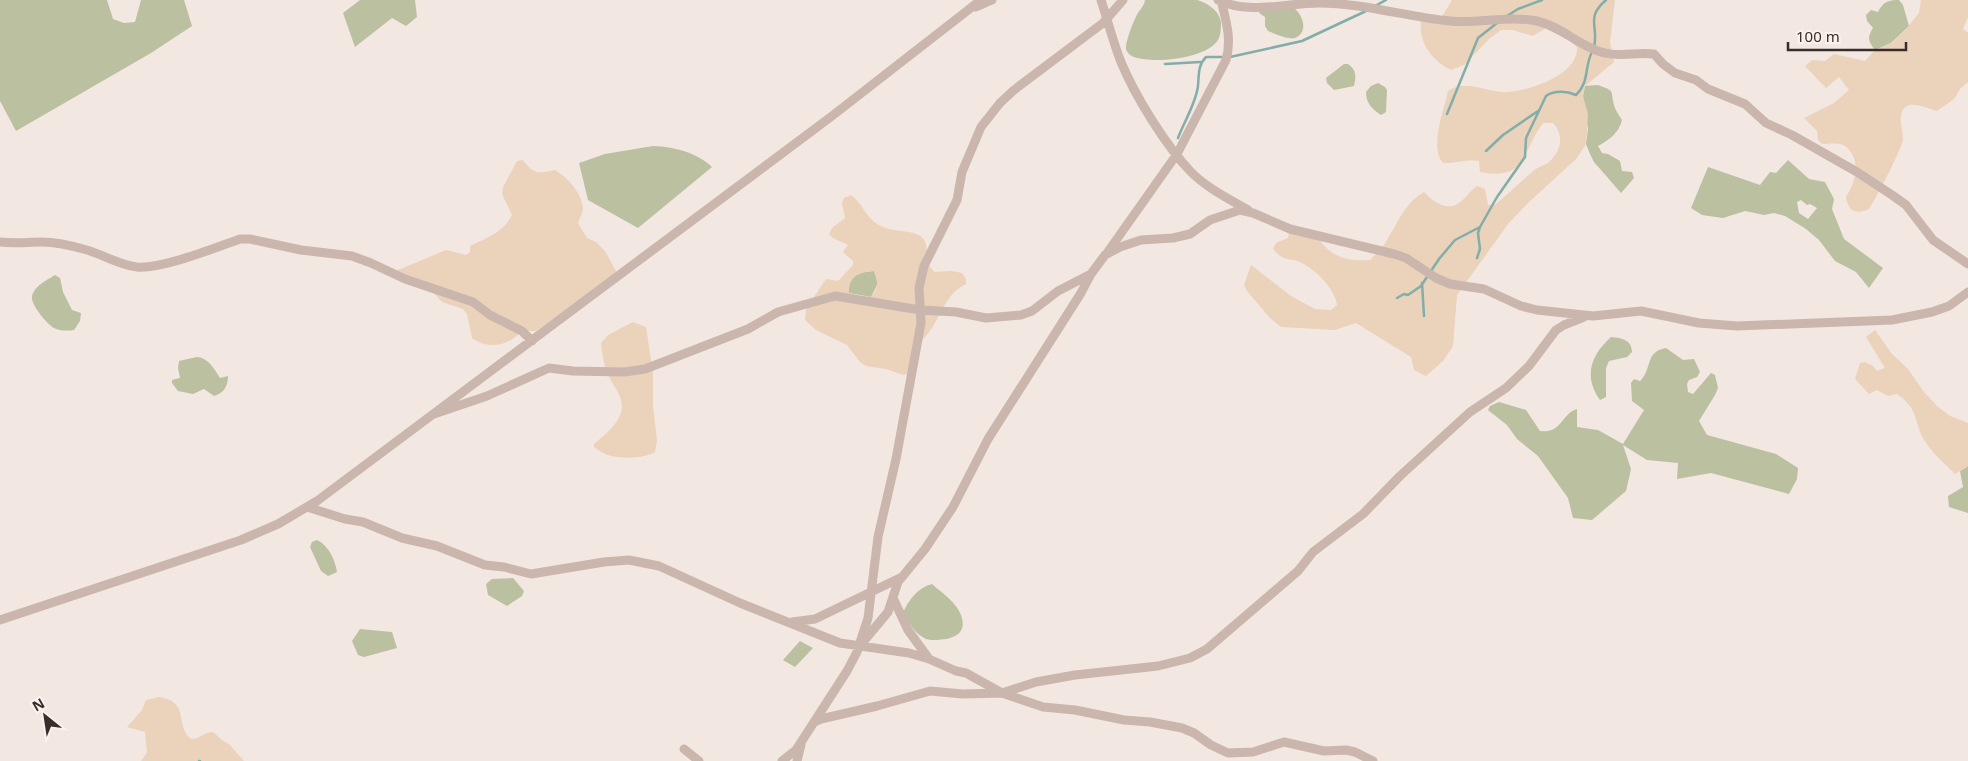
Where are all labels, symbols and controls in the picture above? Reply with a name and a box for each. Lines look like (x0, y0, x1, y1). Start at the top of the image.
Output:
scale bar (1788, 20, 1906, 52)
text: 100 m (1796, 26, 1840, 46)
north arrow (20, 691, 70, 741)
text: N (29, 693, 48, 715)

